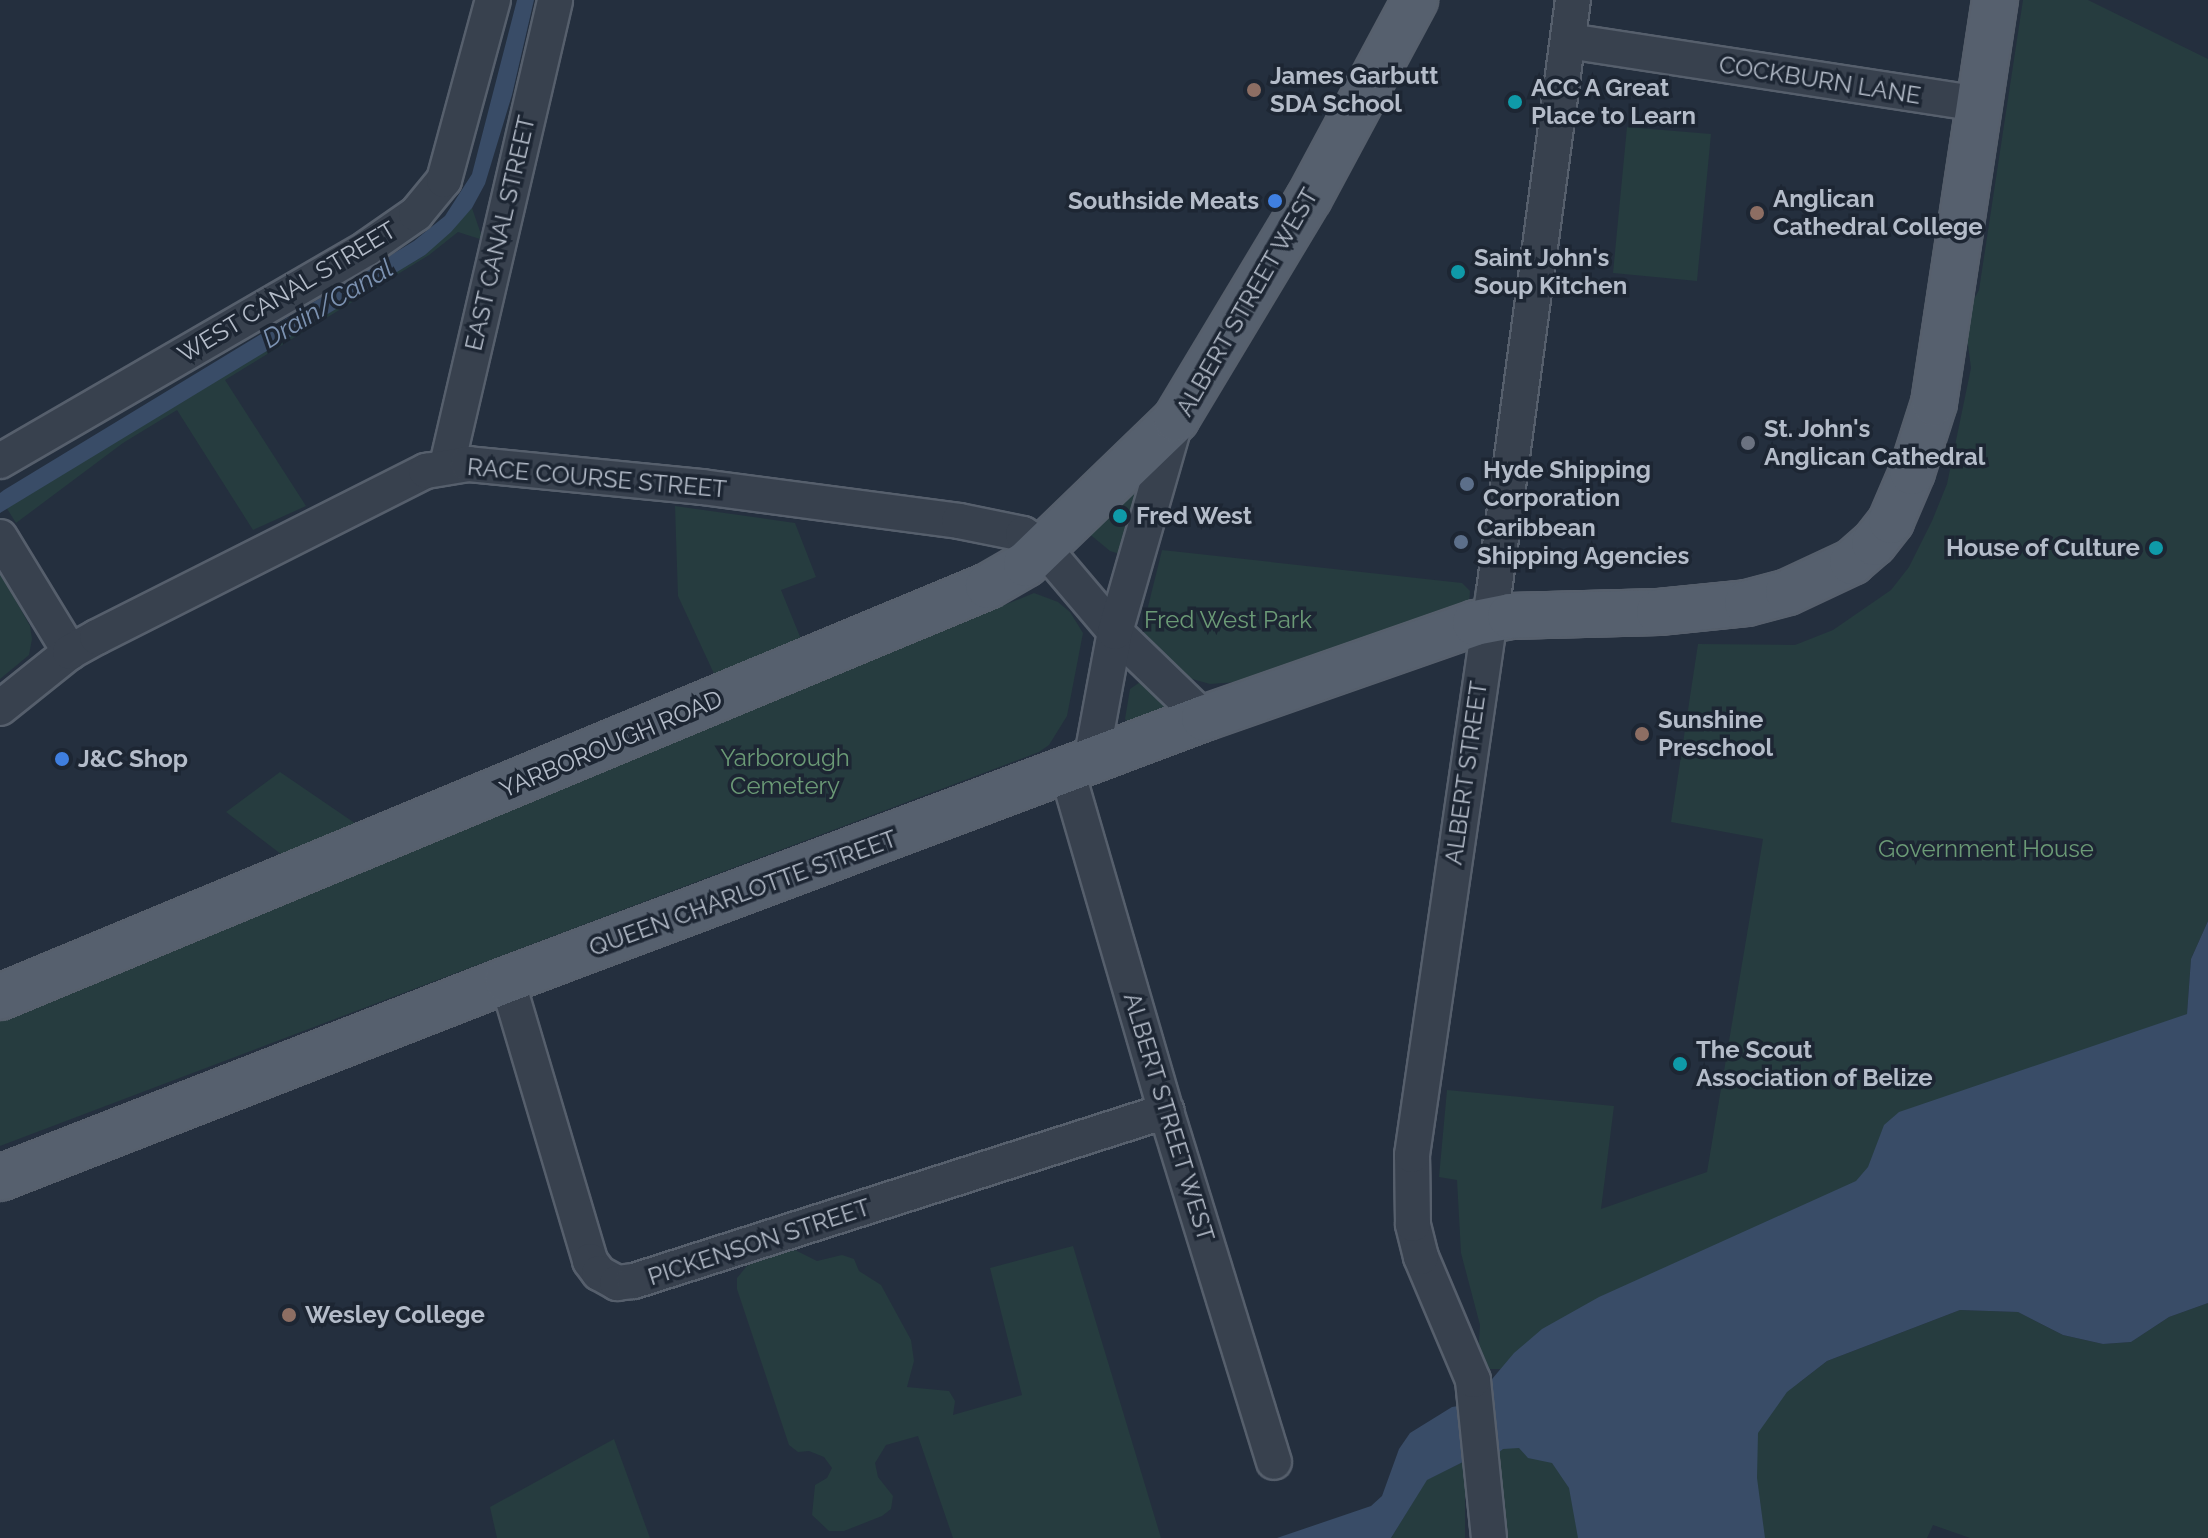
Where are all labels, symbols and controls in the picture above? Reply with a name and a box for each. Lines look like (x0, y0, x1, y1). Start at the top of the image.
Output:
street label: COCKBURN LANE (1717, 50, 1923, 110)
place label: James Garbutt SDA School (1270, 62, 1439, 118)
place label: ACC A Great Place to Learn (1531, 74, 1696, 130)
marker: James Garbutt SDA School (1245, 81, 1263, 99)
marker: ACC A Great Place to Learn (1506, 93, 1524, 111)
street label: EAST CANAL STREET (459, 112, 541, 354)
street label: ALBERT STREET WEST (1169, 182, 1325, 422)
place label: Anglican Cathedral College (1773, 185, 1983, 241)
place label: Southside Meats (1068, 187, 1259, 215)
marker: Southside Meats (1266, 192, 1284, 210)
marker: Anglican Cathedral College (1748, 204, 1766, 222)
street label: WEST CANAL STREET (172, 215, 402, 369)
place label: Saint John's Soup Kitchen (1474, 244, 1627, 300)
water label: Drain/Canal (257, 253, 399, 355)
marker: Saint John's Soup Kitchen (1449, 263, 1467, 281)
place label: St. John's Anglican Cathedral (1764, 415, 1985, 471)
marker: St. John's Anglican Cathedral (1739, 434, 1757, 452)
street label: RACE COURSE STREET (466, 452, 728, 504)
place label: Hyde Shipping Corporation (1483, 456, 1651, 512)
marker: Hyde Shipping Corporation (1458, 475, 1476, 493)
place label: Fred West (1136, 502, 1253, 530)
marker: Fred West (1111, 507, 1129, 525)
place label: Caribbean Shipping Agencies (1477, 514, 1690, 570)
marker: Caribbean Shipping Agencies (1452, 533, 1470, 551)
place label: House of Culture (1946, 534, 2140, 562)
marker: House of Culture (2147, 539, 2165, 557)
park label: Fred West Park (1144, 606, 1312, 634)
street label: ALBERT STREET (1439, 679, 1493, 867)
street label: YARBOROUGH ROAD (495, 684, 727, 804)
place label: Sunshine Preschool (1658, 706, 1773, 762)
marker: Sunshine Preschool (1633, 725, 1651, 743)
park label: Yarborough Cemetery (720, 744, 850, 800)
place label: J&C Shop (78, 745, 188, 773)
marker: J&C Shop (53, 750, 71, 768)
street label: QUEEN CHARLOTTE STREET (585, 824, 901, 962)
park label: Government House (1878, 835, 2094, 863)
street label: ALBERT STREET WEST (1117, 988, 1221, 1246)
place label: The Scout Association of Belize (1696, 1036, 1933, 1092)
marker: The Scout Association of Belize (1671, 1055, 1689, 1073)
street label: PICKENSON STREET (644, 1192, 874, 1292)
place label: Wesley College (305, 1301, 486, 1329)
marker: Wesley College (280, 1306, 298, 1324)

